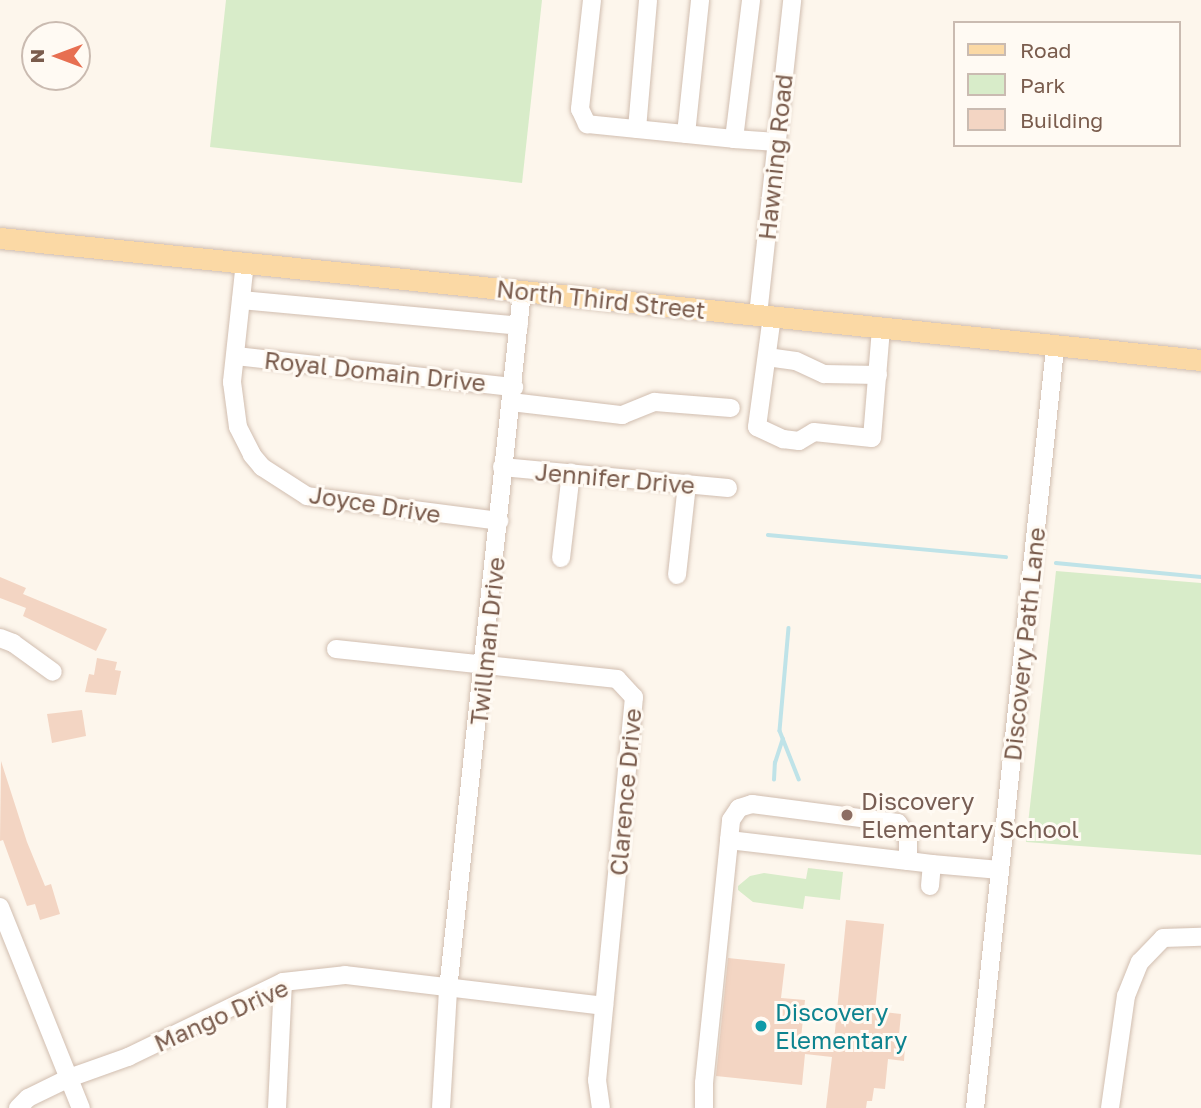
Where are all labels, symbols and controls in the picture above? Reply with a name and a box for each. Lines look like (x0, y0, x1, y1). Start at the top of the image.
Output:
north arrow (21, 21, 91, 91)
legend (953, 21, 1180, 147)
text: Road (1020, 37, 1071, 63)
text: N (25, 49, 48, 63)
text: Park (1020, 72, 1065, 98)
street label: Hawning Road (752, 73, 798, 241)
text: Building (1020, 107, 1103, 133)
street label: North Third Street (495, 274, 707, 324)
street label: Royal Domain Drive (263, 345, 487, 397)
street label: Jennifer Drive (534, 457, 696, 499)
street label: Joyce Drive (307, 479, 443, 529)
street label: Discovery Path Lane (997, 526, 1051, 762)
street label: Twillman Drive (464, 555, 510, 727)
street label: Clarence Drive (603, 707, 647, 877)
place label: Discovery Elementary School (861, 787, 1079, 843)
marker: Discovery Elementary School (839, 807, 855, 823)
street label: Mango Drive (150, 973, 292, 1057)
place label: Discovery Elementary (775, 998, 907, 1054)
marker: Discovery Elementary (753, 1018, 769, 1034)

